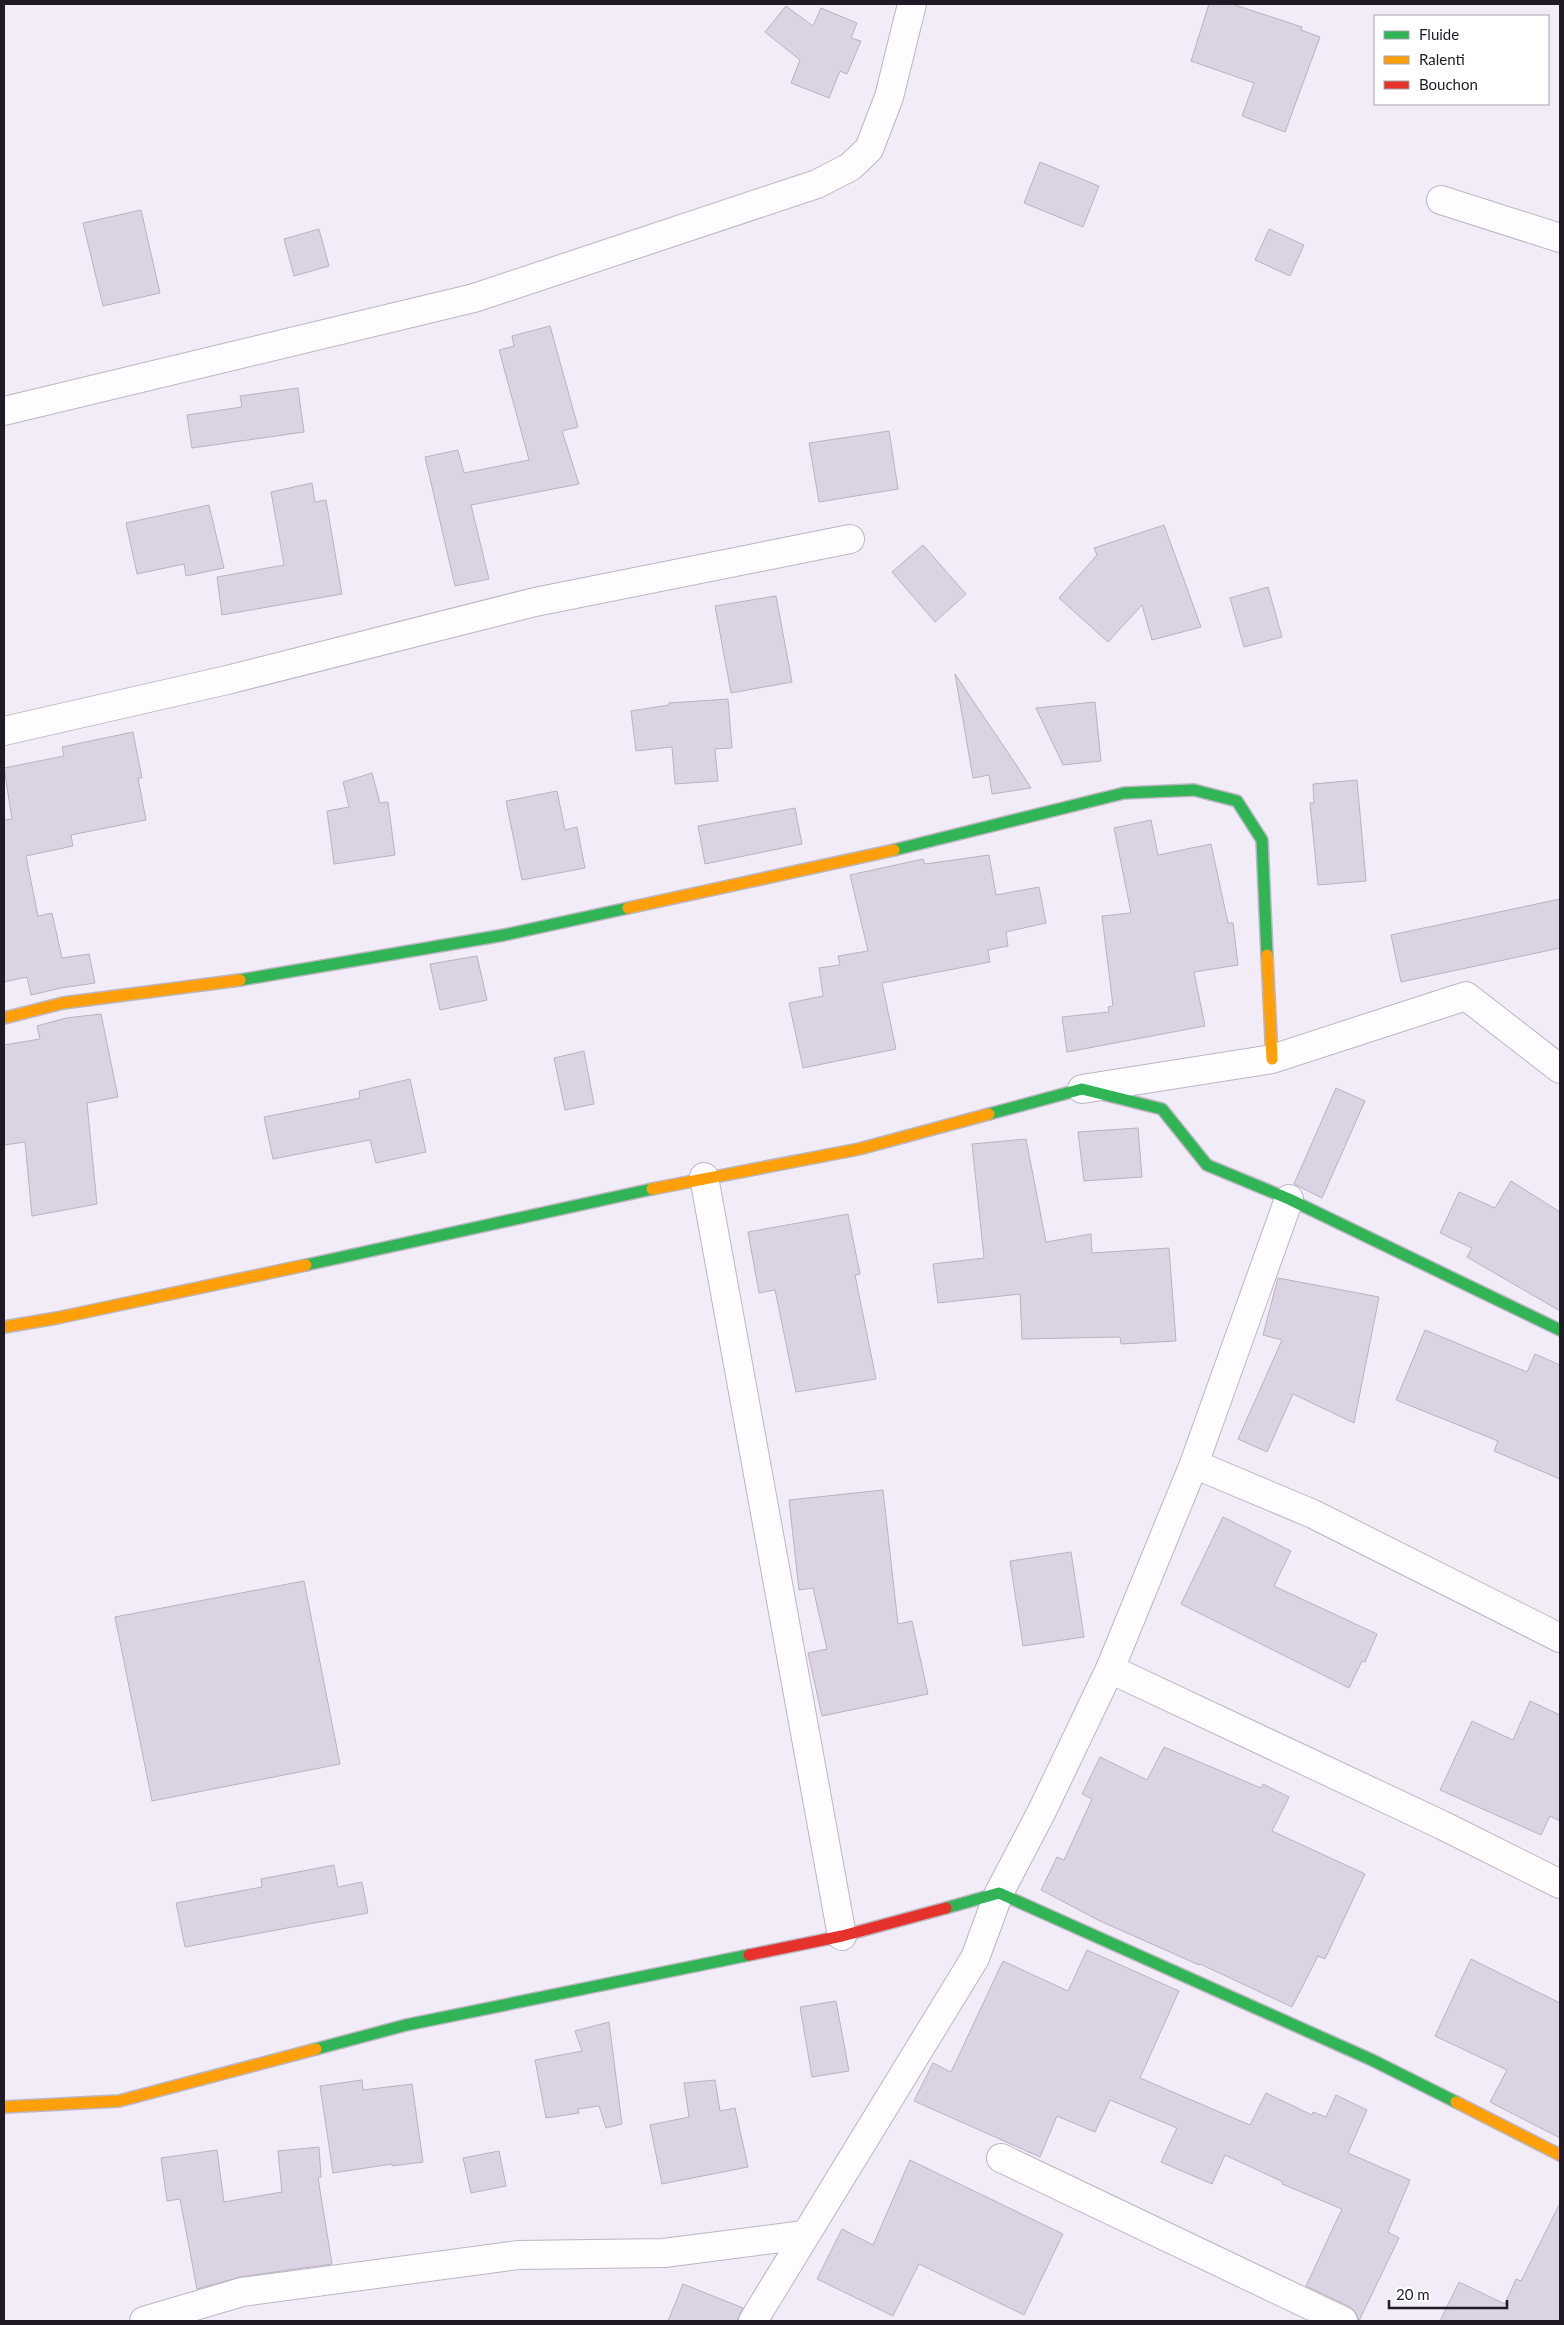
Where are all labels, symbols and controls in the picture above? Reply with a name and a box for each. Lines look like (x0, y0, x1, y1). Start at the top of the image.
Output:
legend (1374, 15, 1549, 105)
text: Fluide (1419, 25, 1459, 43)
text: Ralenti (1419, 50, 1465, 68)
text: Bouchon (1419, 75, 1478, 93)
scale bar (1389, 2278, 1506, 2310)
text: 20 m (1396, 2285, 1430, 2303)

